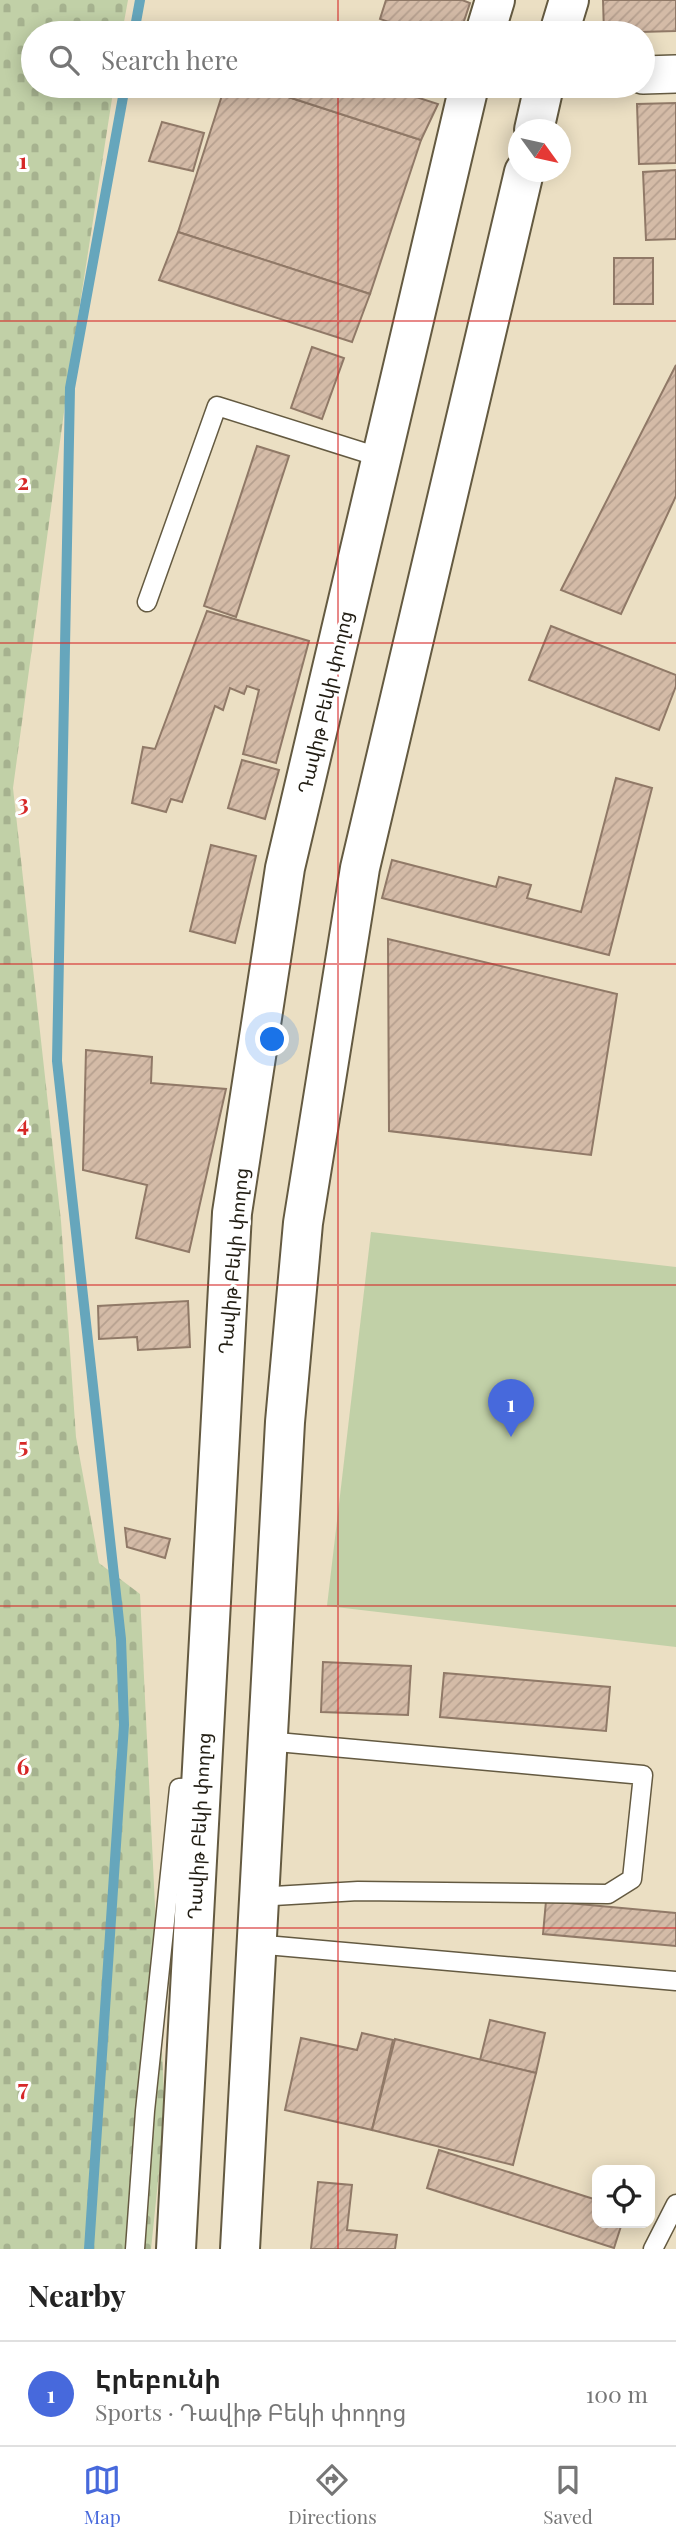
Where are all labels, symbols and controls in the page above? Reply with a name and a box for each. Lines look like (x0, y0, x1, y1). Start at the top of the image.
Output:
search box (21, 21, 655, 98)
icon: search (45, 41, 83, 79)
text: Search here (101, 42, 238, 77)
north arrow (508, 119, 571, 182)
text: 1 (19, 144, 28, 175)
text: 2 (17, 465, 29, 496)
street label: Դավիթ Բեկի փողոց (290, 608, 358, 796)
text: 3 (17, 786, 29, 817)
your location (255, 1022, 289, 1056)
text: 4 (17, 1107, 29, 1138)
street label: Դավիթ Բեկի փողոց (211, 1167, 253, 1355)
pin: 1 (488, 1379, 534, 1437)
text: 5 (18, 1429, 28, 1460)
street label: Դավիթ Բեկի փողոց (180, 1732, 216, 1920)
text: 6 (17, 1750, 30, 1781)
text: 7 (18, 2071, 29, 2102)
map controls (592, 2165, 655, 2228)
button: locate (592, 2165, 655, 2228)
text: Nearby (28, 2275, 126, 2315)
text: Էրեբունի (95, 2360, 221, 2395)
text: 1 (47, 2378, 55, 2409)
text: 100 m (586, 2378, 648, 2409)
text: Sports · Դավիթ Բեկի փողոց (95, 2396, 406, 2427)
tab: Map (83, 2461, 121, 2529)
tab: Directions (288, 2461, 377, 2529)
tab: Saved (543, 2461, 593, 2529)

